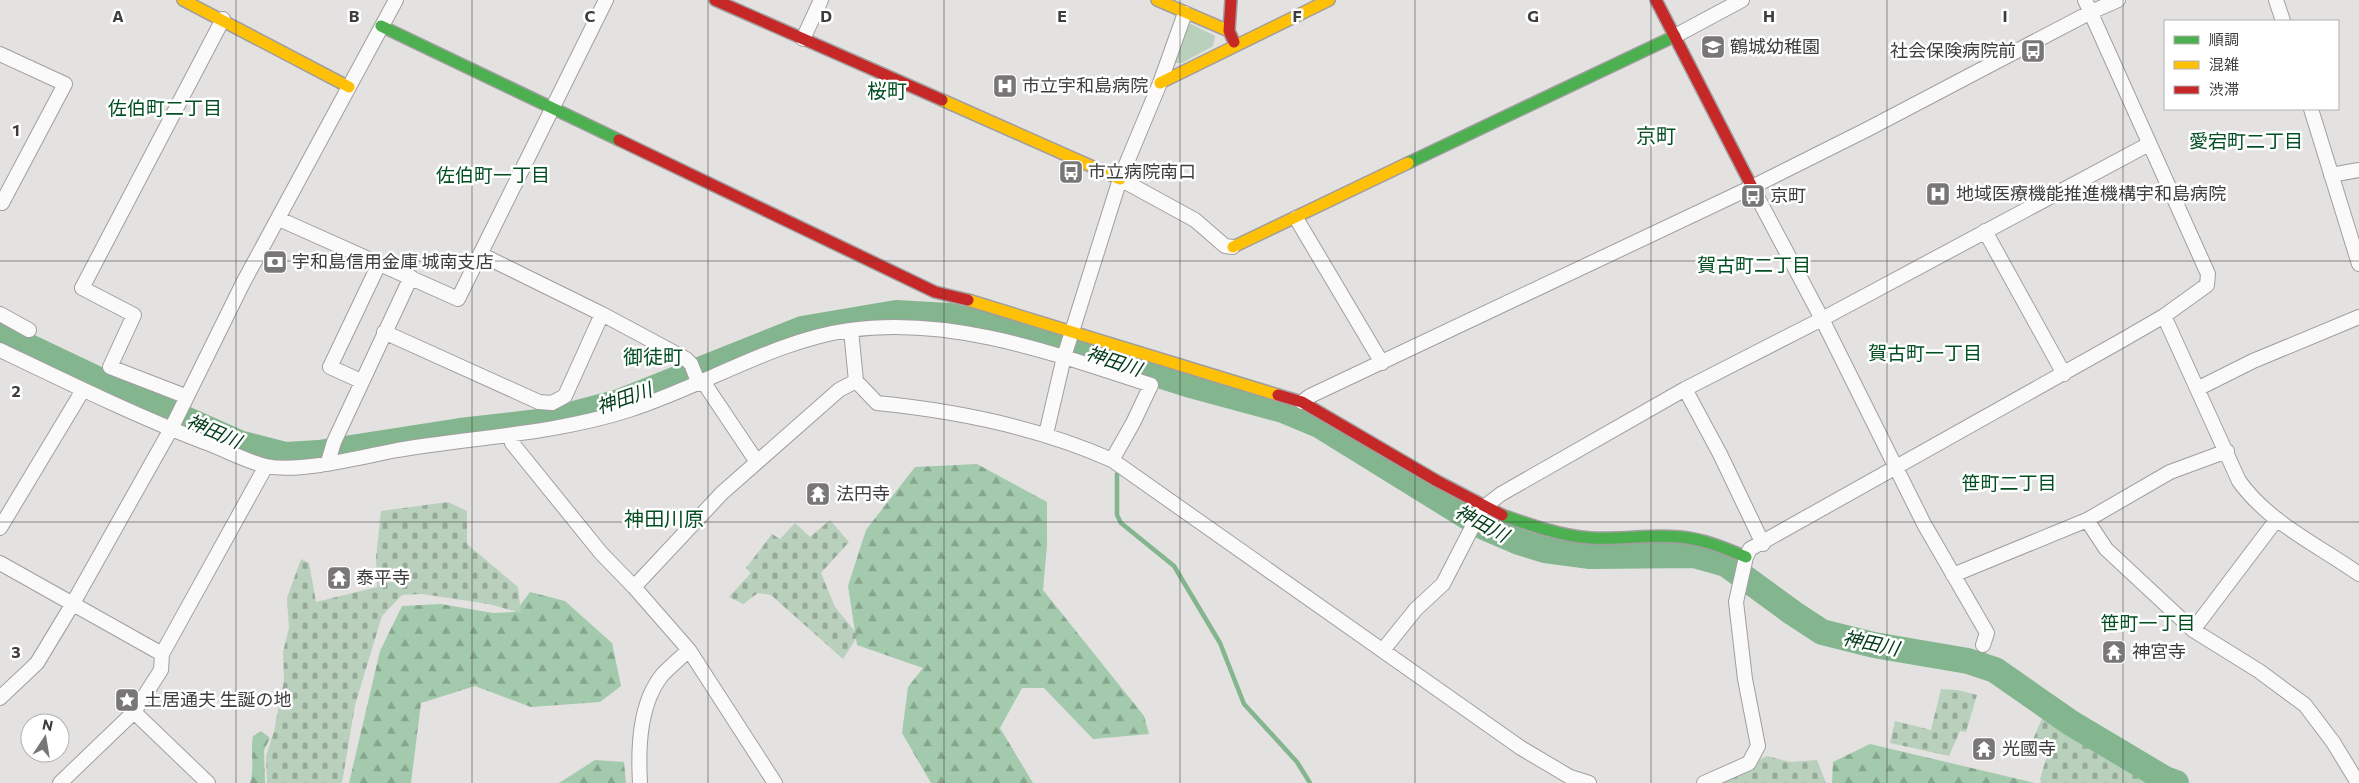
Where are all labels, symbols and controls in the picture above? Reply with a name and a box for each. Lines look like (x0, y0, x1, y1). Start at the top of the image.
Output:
text: A (112, 6, 124, 25)
text: B (349, 6, 360, 25)
text: C (585, 6, 596, 25)
text: D (820, 6, 832, 25)
text: E (1057, 6, 1067, 25)
text: F (1292, 6, 1302, 25)
text: G (1527, 6, 1539, 25)
text: H (1763, 6, 1775, 25)
text: I (2002, 6, 2008, 25)
legend (2164, 20, 2339, 110)
text: 順調 (2209, 30, 2239, 48)
school or university icon: 鶴城幼稚園 (1700, 34, 1726, 60)
place label: 鶴城幼稚園 (1730, 35, 1820, 57)
bus stop icon: 社会保険病院前 (2020, 38, 2046, 64)
place label: 社会保険病院前 (1890, 39, 2016, 61)
text: 混雑 (2209, 55, 2239, 73)
hospital icon: 市立宇和島病院 (992, 73, 1018, 99)
place label: 市立宇和島病院 (1022, 74, 1148, 96)
district label: 桜町 (867, 78, 907, 102)
text: 渋滞 (2209, 80, 2239, 98)
district label: 佐伯町二丁目 (108, 96, 222, 119)
text: 1 (12, 120, 20, 139)
district label: 京町 (1636, 123, 1676, 147)
district label: 愛宕町二丁目 (2189, 129, 2303, 152)
bus stop icon: 市立病院南口 (1058, 159, 1084, 185)
place label: 市立病院南口 (1088, 160, 1196, 182)
district label: 佐伯町一丁目 (436, 163, 550, 186)
hospital icon: 地域医療機能推進機構宇和島病院 (1925, 181, 1951, 207)
place label: 地域医療機能推進機構宇和島病院 (1956, 182, 2226, 204)
bus stop icon: 京町 (1740, 183, 1766, 209)
place label: 京町 (1770, 184, 1806, 206)
bank icon: 宇和島信用金庫 城南支店 (262, 249, 288, 275)
place label: 宇和島信用金庫 城南支店 (292, 250, 493, 272)
district label: 賀古町二丁目 (1697, 253, 1811, 276)
water label: 神田川 (1083, 341, 1147, 381)
district label: 賀古町一丁目 (1868, 341, 1982, 364)
district label: 御徒町 (623, 344, 683, 368)
water label: 神田川 (593, 377, 656, 418)
text: 2 (11, 381, 21, 400)
water label: 神田川 (183, 409, 247, 453)
district label: 笹町二丁目 (1961, 471, 2057, 494)
temple icon: 法円寺 (805, 481, 831, 507)
place label: 法円寺 (836, 482, 890, 504)
water label: 神田川 (1452, 499, 1515, 547)
district label: 神田川原 (624, 506, 704, 530)
temple icon: 泰平寺 (326, 565, 352, 591)
place label: 泰平寺 (356, 566, 410, 588)
district label: 笹町一丁目 (2100, 611, 2196, 634)
water label: 神田川 (1841, 625, 1903, 660)
temple icon: 神宮寺 (2101, 639, 2127, 665)
place label: 神宮寺 (2132, 640, 2186, 662)
text: 3 (11, 642, 21, 661)
place icon: 土居通夫 生誕の地 (114, 687, 140, 713)
place label: 土居通夫 生誕の地 (144, 688, 291, 710)
north arrow (20, 713, 70, 763)
text: N (41, 715, 55, 734)
temple icon: 光國寺 (1971, 736, 1997, 762)
place label: 光國寺 (2002, 737, 2056, 759)

